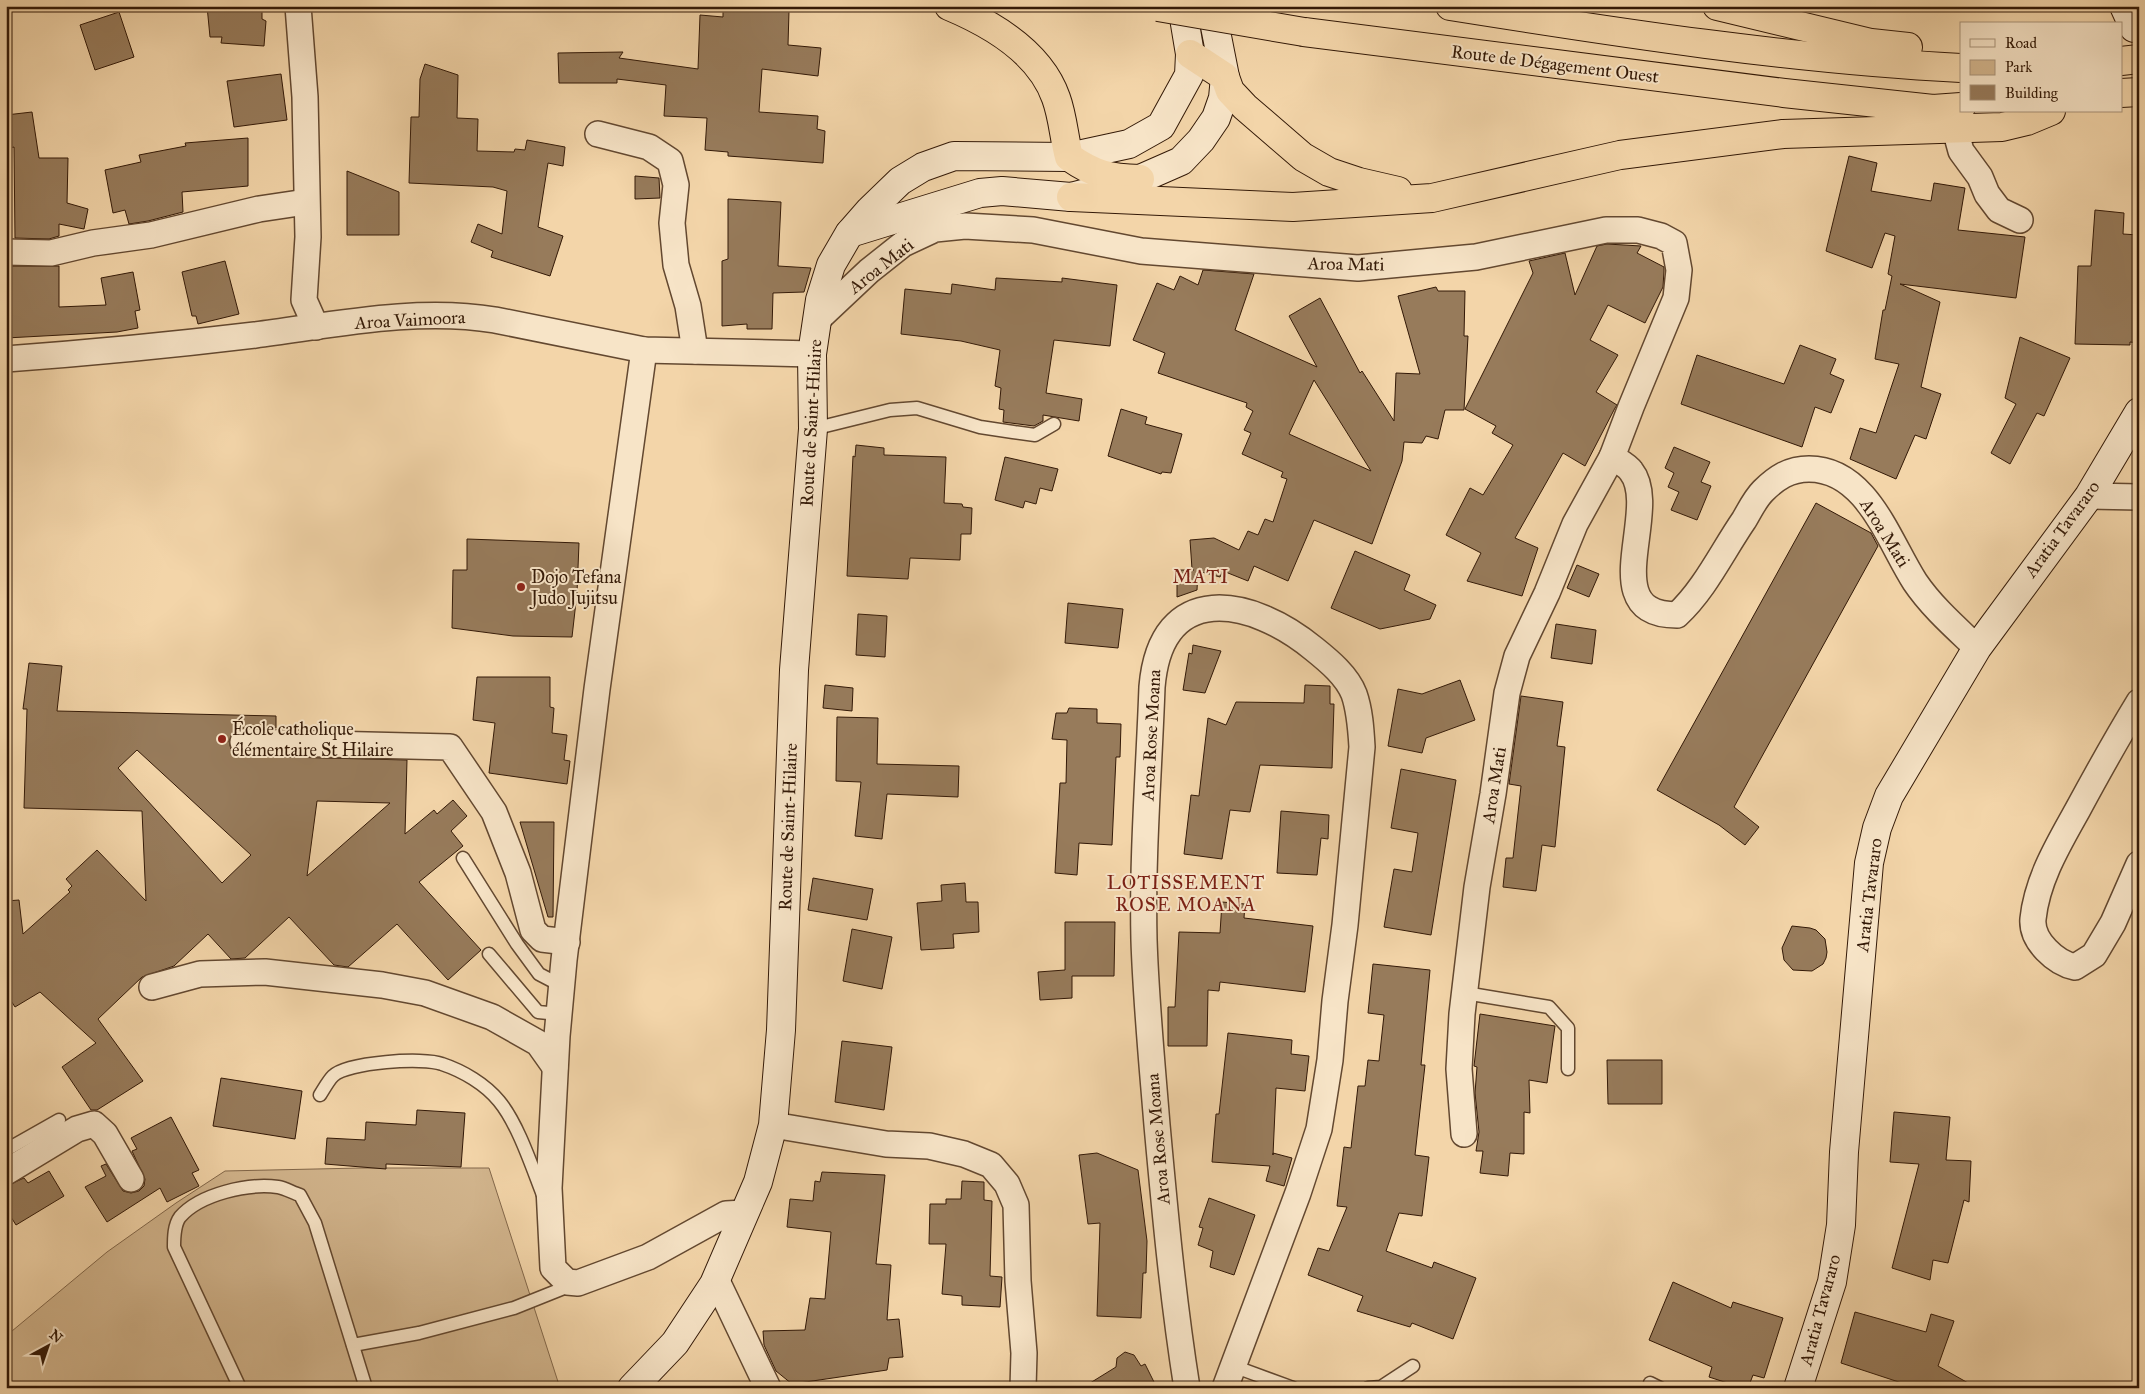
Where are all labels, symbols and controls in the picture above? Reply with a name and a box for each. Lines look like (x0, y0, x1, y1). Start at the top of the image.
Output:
legend (1960, 22, 2122, 112)
text: Road (2005, 34, 2037, 52)
street label: Route de Dégagement Ouest (1450, 40, 1661, 89)
text: Park (2005, 58, 2032, 76)
text: Building (2005, 84, 2059, 102)
street label: Aroa Mati (843, 234, 918, 299)
street label: Aroa Mati (1306, 252, 1385, 276)
street label: Aroa Vaimoora (353, 306, 466, 334)
street label: Route de Saint-Hilaire (796, 339, 826, 507)
street label: Aratia Tavararo (2019, 476, 2105, 583)
street label: Aroa Mati (1855, 494, 1915, 571)
district label: MATI (1172, 565, 1230, 588)
place label: Dojo Tefana Judo Jujitsu (529, 566, 622, 610)
marker: Dojo Tefana Judo Jujitsu (515, 581, 527, 593)
street label: Aroa Rose Moana (1137, 668, 1165, 802)
place label: École catholique élémentaire St Hilaire (232, 716, 394, 761)
marker: École catholique élémentaire St Hilaire (216, 733, 228, 745)
street label: Route de Saint-Hilaire (774, 743, 802, 911)
street label: Aroa Mati (1477, 745, 1511, 826)
street label: Aratia Tavararo (1851, 837, 1887, 954)
district label: LOTISSEMENT ROSE MOANA (1107, 871, 1265, 916)
street label: Aroa Rose Moana (1141, 1072, 1175, 1207)
street label: Aratia Tavararo (1794, 1252, 1845, 1369)
north arrow (22, 1322, 72, 1372)
text: N (46, 1326, 66, 1347)

